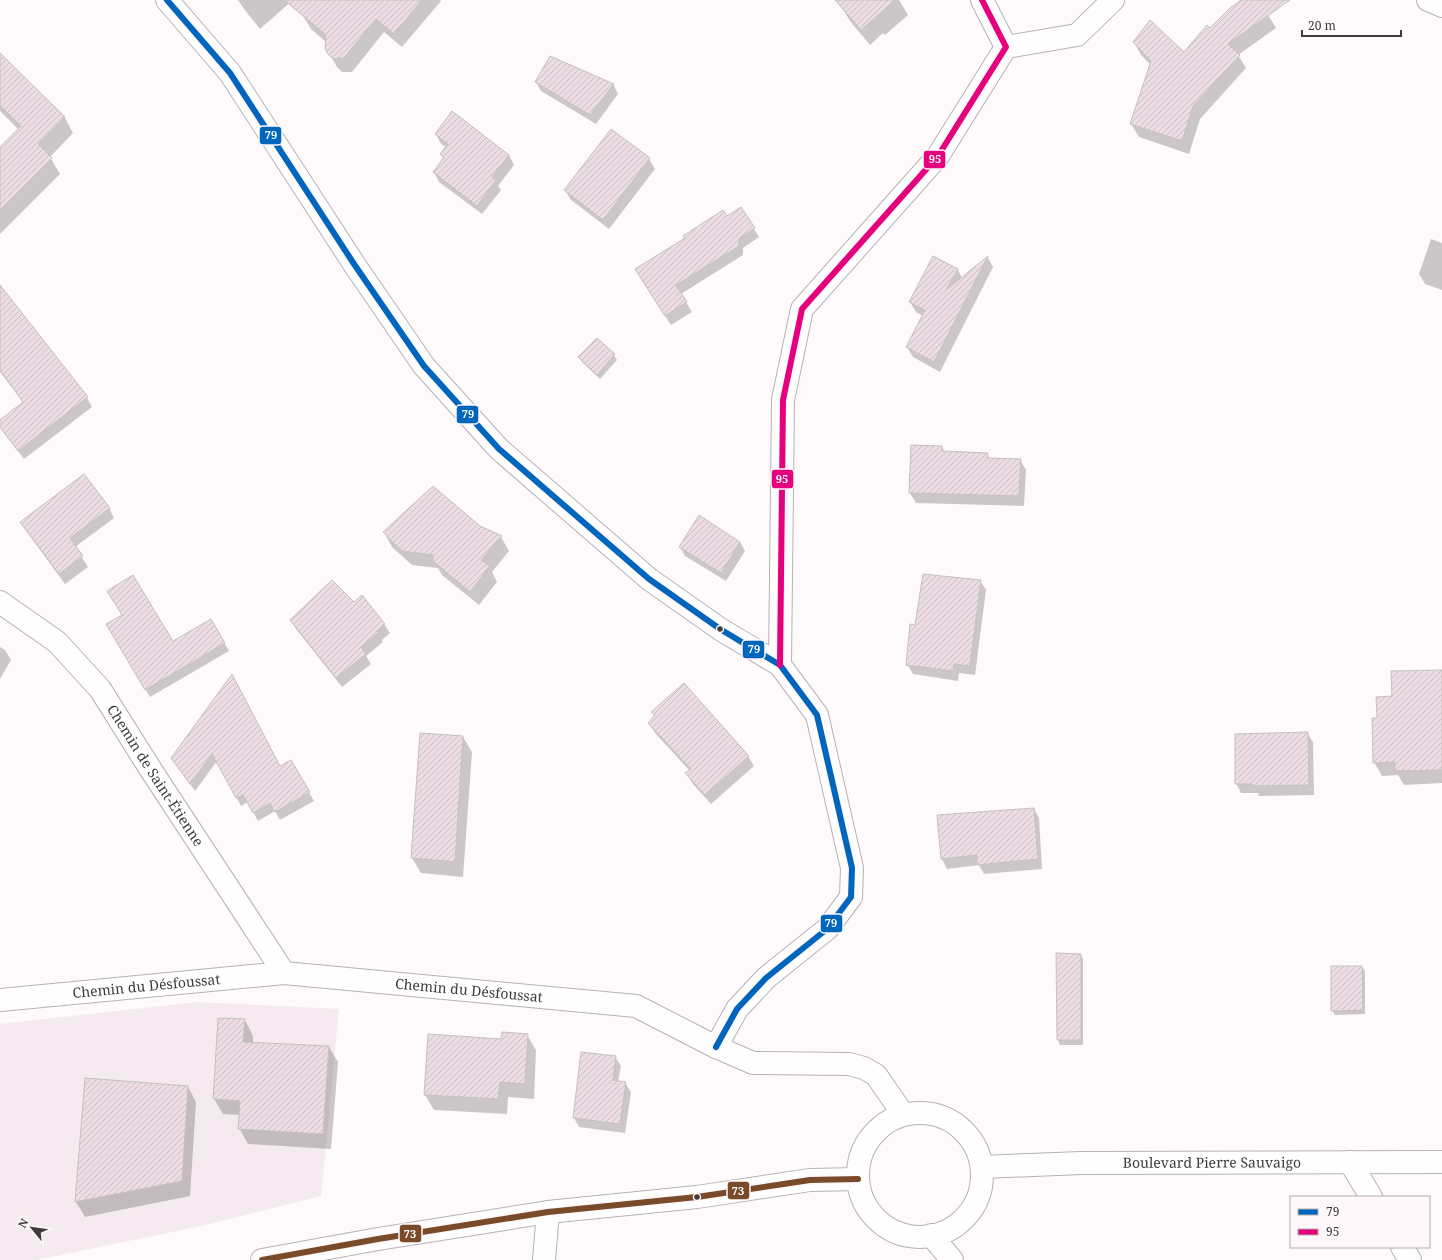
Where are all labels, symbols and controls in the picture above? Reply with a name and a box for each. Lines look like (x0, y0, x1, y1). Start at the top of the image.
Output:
scale bar (1302, 12, 1401, 38)
text: 20 m (1308, 17, 1336, 34)
line badge: 79 (259, 126, 282, 145)
text: 79 (265, 127, 277, 142)
line badge: 95 (923, 150, 946, 169)
text: 95 (929, 151, 941, 166)
line badge: 79 (456, 405, 479, 424)
text: 79 (462, 406, 474, 421)
line badge: 95 (771, 469, 794, 489)
text: 95 (776, 471, 788, 486)
unlabelled marker (715, 624, 725, 634)
line badge: 79 (742, 640, 765, 659)
text: 79 (748, 641, 760, 656)
street label: Chemin de Saint-Étienne (103, 701, 208, 850)
line badge: 79 (820, 914, 843, 933)
text: 79 (825, 915, 837, 930)
street label: Chemin du Désfoussat (72, 969, 221, 1002)
street label: Chemin du Désfoussat (394, 973, 544, 1006)
street label: Boulevard Pierre Sauvaigo (1123, 1152, 1301, 1172)
line badge: 73 (727, 1181, 750, 1200)
text: 73 (732, 1183, 744, 1198)
unlabelled marker (692, 1192, 702, 1202)
legend (1290, 1196, 1430, 1248)
text: 79 (1326, 1203, 1339, 1220)
north arrow (12, 1208, 52, 1248)
text: N (14, 1215, 32, 1230)
text: 95 (1326, 1223, 1339, 1240)
line badge: 73 (399, 1224, 422, 1243)
text: 73 (404, 1226, 416, 1241)

